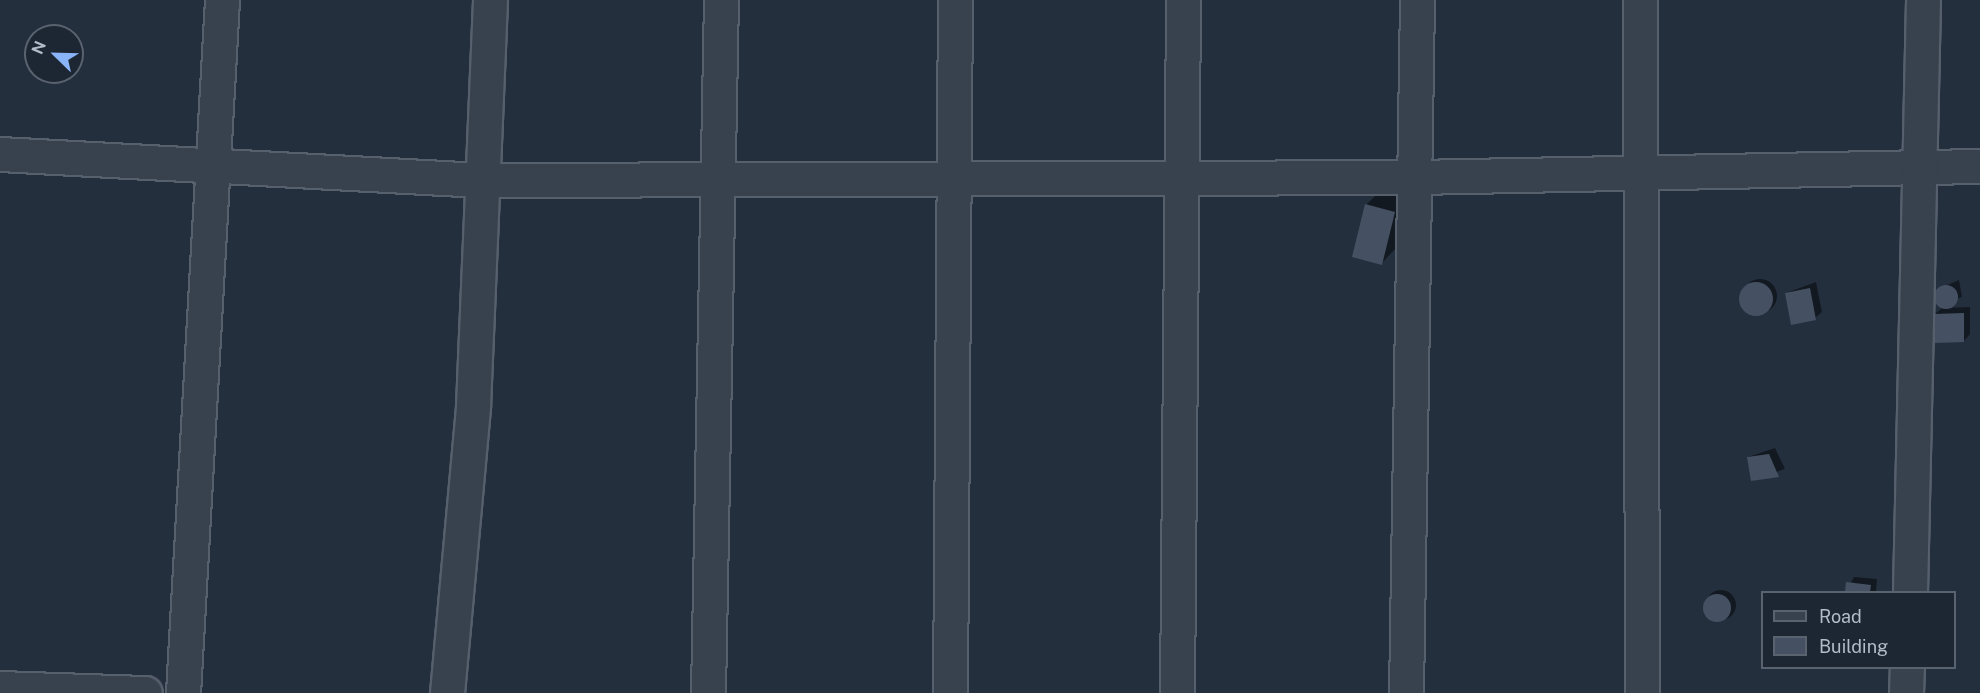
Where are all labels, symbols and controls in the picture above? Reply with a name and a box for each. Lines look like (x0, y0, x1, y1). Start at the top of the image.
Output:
north arrow (24, 24, 84, 84)
text: N (28, 38, 50, 57)
legend (1761, 591, 1956, 669)
text: Road (1819, 606, 1862, 627)
text: Building (1819, 636, 1888, 657)

